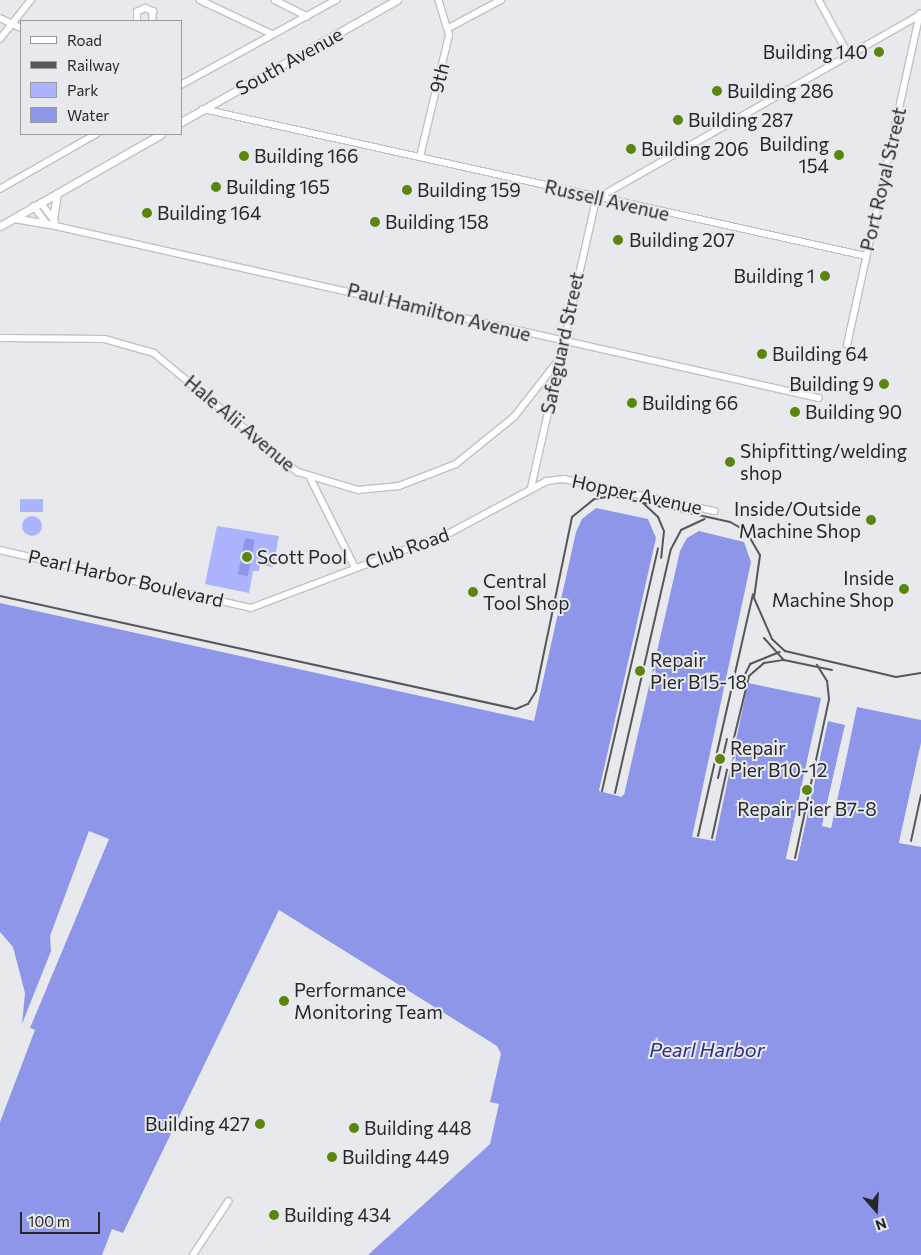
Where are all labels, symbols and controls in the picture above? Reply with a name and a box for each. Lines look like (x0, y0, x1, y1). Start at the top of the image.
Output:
legend (20, 20, 182, 135)
street label: South Avenue (232, 22, 346, 100)
text: Road (67, 31, 102, 49)
place label: Building 140 (763, 41, 868, 63)
marker: Building 140 (872, 45, 886, 59)
text: Railway (67, 56, 120, 74)
street label: 9th (424, 61, 454, 95)
place label: Building 286 (727, 80, 834, 102)
text: Park (67, 81, 98, 99)
marker: Building 286 (711, 85, 723, 97)
street label: Port Royal Street (855, 105, 911, 253)
text: Water (67, 106, 109, 124)
place label: Building 287 (688, 109, 793, 131)
marker: Building 287 (672, 114, 684, 126)
place label: Building 154 (759, 133, 829, 177)
place label: Building 206 (641, 138, 749, 160)
marker: Building 206 (625, 143, 637, 155)
place label: Building 166 (254, 145, 358, 167)
marker: Building 154 (833, 149, 845, 161)
marker: Building 166 (238, 150, 250, 162)
street label: Russell Avenue (542, 175, 672, 225)
place label: Building 165 (226, 176, 330, 198)
place label: Building 159 (417, 179, 521, 201)
marker: Building 165 (210, 181, 222, 193)
marker: Building 159 (401, 184, 413, 196)
place label: Building 164 (157, 202, 261, 224)
marker: Building 164 (141, 207, 153, 219)
place label: Building 158 (385, 211, 489, 233)
marker: Building 158 (369, 216, 381, 228)
place label: Building 207 (629, 229, 735, 251)
marker: Building 207 (611, 233, 625, 247)
place label: Building 1 (734, 265, 815, 287)
street label: Safeguard Street (536, 270, 588, 416)
marker: Building 1 (819, 270, 831, 282)
street label: Paul Hamilton Avenue (345, 278, 533, 346)
place label: Building 64 (772, 343, 868, 365)
marker: Building 64 (756, 348, 768, 360)
street label: Hale Alii Avenue (180, 370, 300, 476)
place label: Building 9 (789, 373, 874, 395)
marker: Building 9 (878, 378, 890, 390)
place label: Building 66 (642, 392, 738, 414)
marker: Building 66 (626, 397, 638, 409)
place label: Building 90 (805, 401, 902, 423)
marker: Building 90 (789, 406, 801, 418)
place label: Shipfitting/welding shop (740, 440, 907, 484)
marker: Shipfitting/welding shop (724, 456, 736, 468)
street label: Hopper Avenue (570, 469, 704, 519)
place label: Inside/Outside Machine Shop (734, 498, 861, 542)
marker: Inside/Outside Machine Shop (865, 514, 877, 526)
street label: Club Road (362, 522, 452, 574)
street label: Pearl Harbor Boulevard (26, 544, 226, 612)
place label: Scott Pool (257, 546, 347, 568)
marker: Scott Pool (241, 551, 253, 563)
place label: Inside Machine Shop (772, 567, 894, 611)
place label: Central Tool Shop (483, 570, 570, 614)
marker: Inside Machine Shop (898, 583, 910, 595)
marker: Central Tool Shop (467, 586, 479, 598)
place label: Repair Pier B15-18 (650, 649, 747, 693)
marker: Repair Pier B15-18 (634, 665, 646, 677)
place label: Repair Pier B10-12 (730, 737, 828, 781)
marker: Repair Pier B10-12 (714, 753, 726, 765)
marker: Repair Pier B7-8 (801, 784, 813, 796)
place label: Repair Pier B7-8 (737, 798, 877, 820)
place label: Performance Monitoring Team (294, 979, 443, 1023)
marker: Performance Monitoring Team (278, 995, 290, 1007)
water label: Pearl Harbor (649, 1037, 765, 1061)
place label: Building 427 (145, 1113, 250, 1135)
place label: Building 448 (364, 1117, 472, 1139)
marker: Building 427 (254, 1118, 266, 1130)
marker: Building 448 (348, 1122, 360, 1134)
place label: Building 449 (342, 1146, 450, 1168)
marker: Building 449 (326, 1151, 338, 1163)
north arrow (851, 1185, 901, 1235)
scale bar (22, 1202, 102, 1234)
place label: Building 434 (284, 1204, 391, 1226)
marker: Building 434 (268, 1209, 280, 1221)
text: 100 m (28, 1212, 70, 1230)
text: N (873, 1215, 889, 1234)

